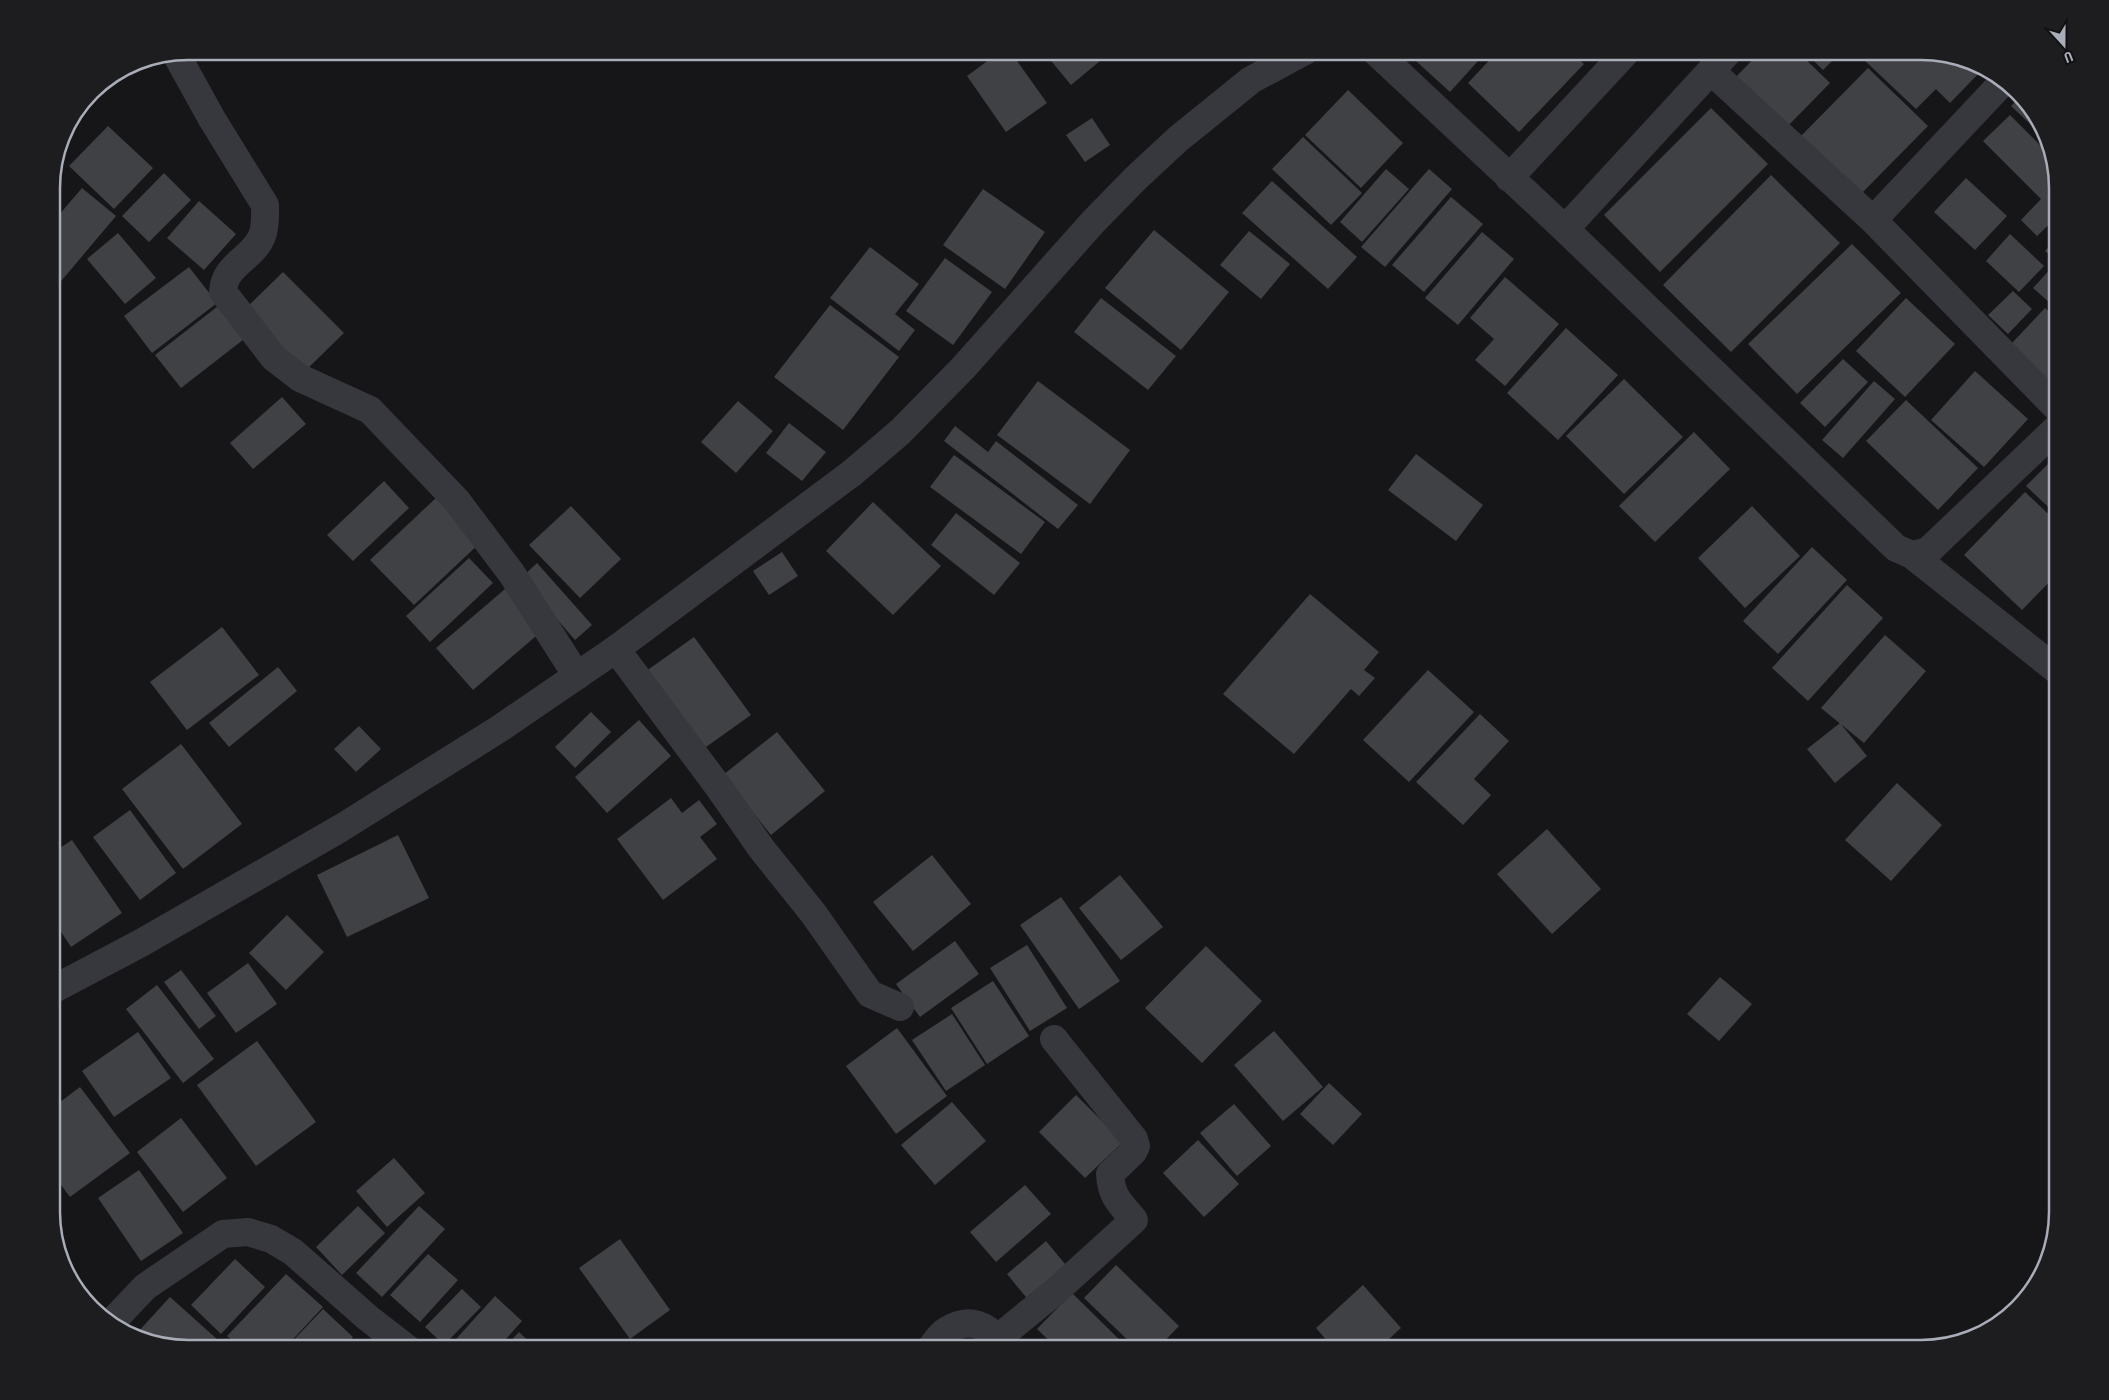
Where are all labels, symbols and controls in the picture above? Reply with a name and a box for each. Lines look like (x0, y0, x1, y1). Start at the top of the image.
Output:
north arrow (2039, 20, 2089, 70)
text: U (2062, 48, 2075, 66)

